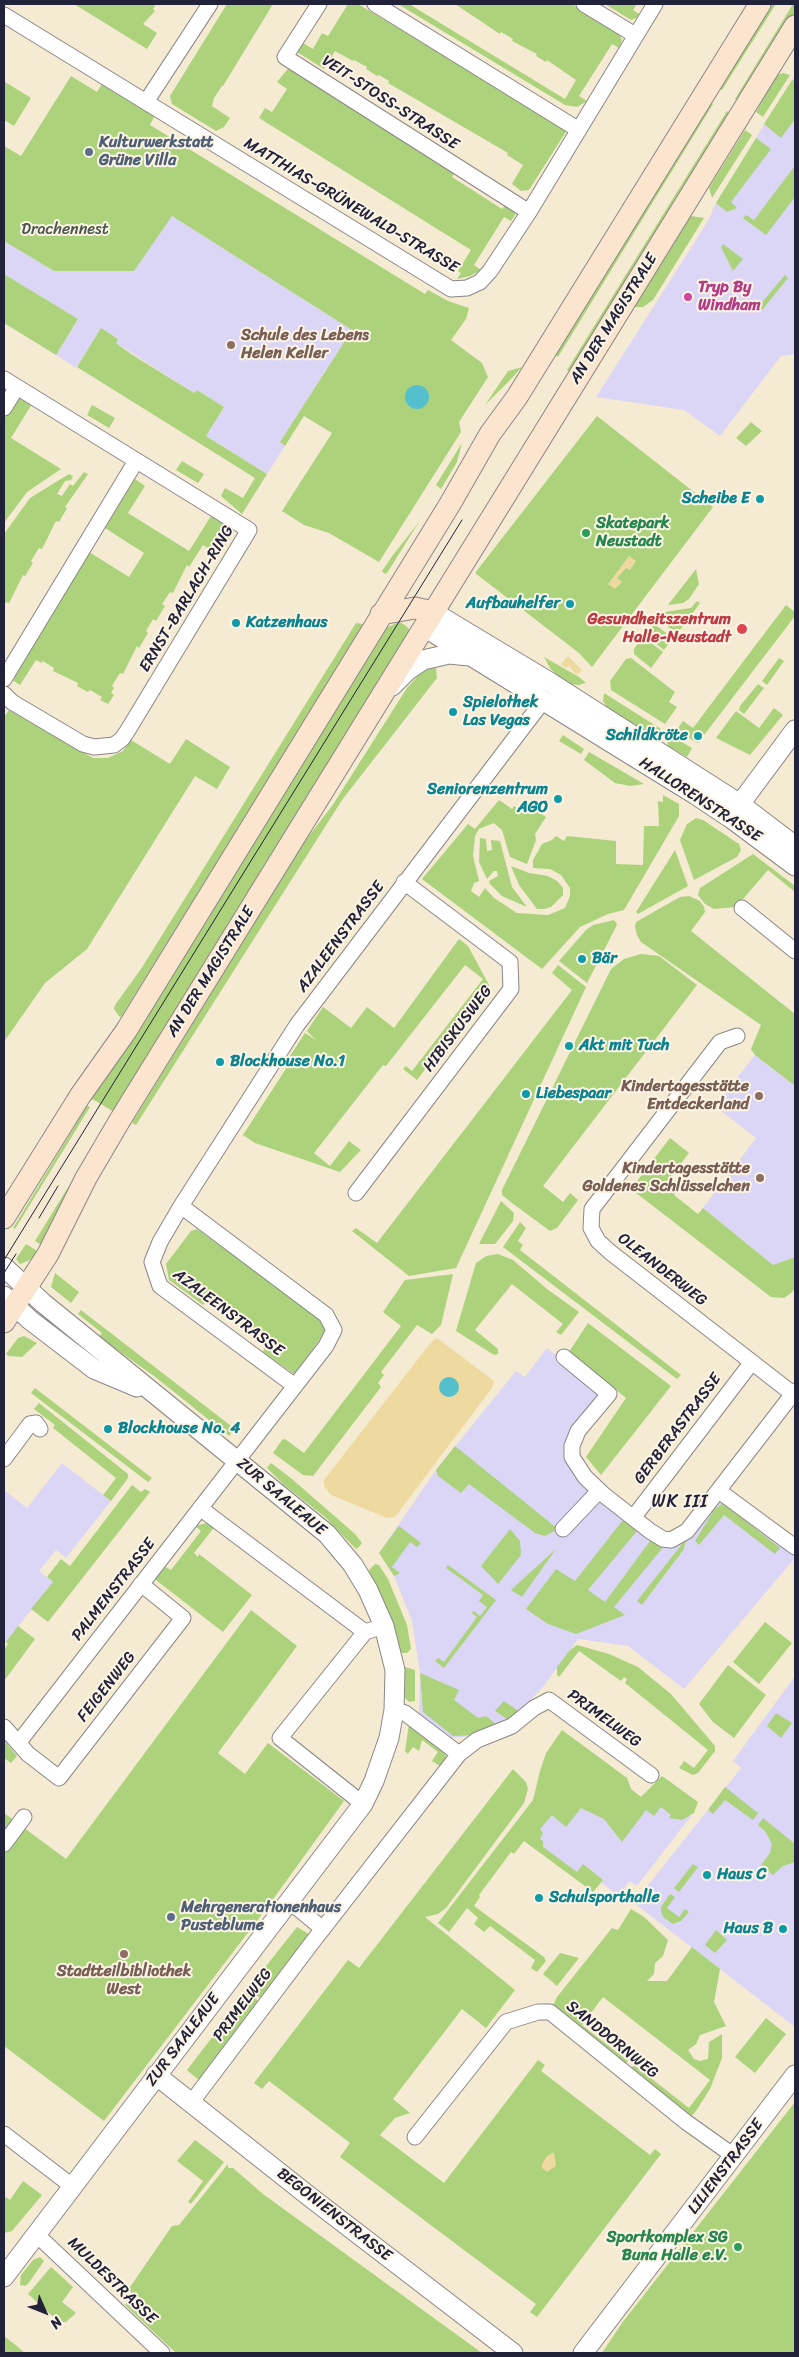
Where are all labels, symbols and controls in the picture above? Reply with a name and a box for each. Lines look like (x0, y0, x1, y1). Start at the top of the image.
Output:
street label: VEIT-STOSS-STRASSE (318, 52, 462, 154)
place label: Kulturwerkstatt Grüne Villa (99, 133, 213, 171)
street label: MATTHIAS-GRÜNEWALD-STRASSE (240, 134, 462, 278)
marker: Kulturwerkstatt Grüne Villa (83, 146, 95, 158)
park label: Drachennest (21, 220, 109, 240)
street label: AN DER MAGISTRALE (566, 250, 662, 388)
place label: Tryp By Windham (698, 278, 761, 316)
marker: Tryp By Windham (682, 291, 694, 303)
place label: Schule des Lebens Helen Keller (241, 326, 369, 364)
marker: Schule des Lebens Helen Keller (225, 339, 237, 351)
place label: Scheibe E (682, 489, 750, 509)
marker: Scheibe E (754, 493, 766, 505)
place label: Skatepark Neustadt (596, 514, 669, 552)
street label: ERNST-BARLACH-RING (136, 522, 238, 676)
marker: Skatepark Neustadt (580, 527, 592, 539)
place label: Aufbauhelfer (466, 594, 560, 614)
marker: Aufbauhelfer (564, 598, 576, 610)
place label: Gesundheitszentrum Halle-Neustadt (587, 610, 731, 648)
place label: Katzenhaus (246, 613, 328, 633)
marker: Katzenhaus (230, 617, 242, 629)
marker: Gesundheitszentrum Halle-Neustadt (735, 622, 749, 636)
place label: Spielothek Las Vegas (463, 693, 538, 731)
marker: Spielothek Las Vegas (447, 706, 459, 718)
place label: Schildkröte (606, 726, 688, 746)
marker: Schildkröte (692, 730, 704, 742)
street label: HALLORENSTRASSE (635, 753, 765, 847)
place label: Seniorenzentrum AGO (427, 780, 548, 818)
marker: Seniorenzentrum AGO (552, 793, 564, 805)
street label: AZALEENSTRASSE (293, 878, 389, 996)
street label: AN DER MAGISTRALE (163, 903, 259, 1041)
place label: Bär (592, 949, 617, 969)
marker: Bär (576, 953, 588, 965)
street label: HIBISKUSWEG (419, 982, 497, 1076)
place label: Akt mit Tuch (579, 1036, 669, 1056)
marker: Akt mit Tuch (563, 1040, 575, 1052)
place label: Blockhouse No.1 (230, 1052, 345, 1072)
marker: Blockhouse No.1 (214, 1056, 226, 1068)
place label: Kindertagesstätte Entdeckerland (621, 1077, 749, 1115)
place label: Liebespaar (536, 1084, 611, 1104)
marker: Liebespaar (520, 1088, 532, 1100)
marker: Kindertagesstätte Entdeckerland (753, 1090, 765, 1102)
place label: Kindertagesstätte Goldenes Schlüsselchen (582, 1159, 750, 1197)
marker: Kindertagesstätte Goldenes Schlüsselchen (754, 1172, 766, 1184)
street label: OLEANDERWEG (614, 1229, 710, 1311)
street label: AZALEENSTRASSE (169, 1265, 287, 1361)
street label: GERBERASTRASSE (630, 1370, 726, 1488)
place label: Blockhouse No. 4 (118, 1419, 240, 1439)
marker: Blockhouse No. 4 (102, 1423, 114, 1435)
street label: ZUR SAALEAUE (232, 1454, 330, 1540)
district label: WK III (652, 1491, 708, 1513)
street label: PALMENSTRASSE (68, 1535, 160, 1645)
street label: FEIGENWEG (74, 1648, 140, 1726)
street label: PRIMELWEG (563, 1686, 645, 1752)
place label: Haus C (717, 1865, 766, 1885)
marker: Haus C (701, 1869, 713, 1881)
place label: Schulsporthalle (549, 1888, 660, 1908)
marker: Schulsporthalle (533, 1892, 545, 1904)
place label: Mehrgenerationenhaus Pusteblume (181, 1898, 341, 1936)
marker: Mehrgenerationenhaus Pusteblume (165, 1911, 177, 1923)
place label: Haus B (723, 1919, 773, 1939)
marker: Haus B (777, 1923, 789, 1935)
marker: Stadtteilbibliothek West (118, 1948, 130, 1960)
place label: Stadtteilbibliothek West (57, 1962, 191, 2000)
street label: PRIMELWEG (209, 1965, 277, 2045)
street label: ZUR SAALEAUE (142, 1990, 224, 2090)
street label: SANDDORNWEG (562, 1997, 662, 2083)
street label: LILIENSTRASSE (684, 2116, 768, 2218)
street label: BEGONIENSTRASSE (273, 2164, 395, 2266)
place label: Sportkomplex SG Buna Halle e.V. (606, 2228, 728, 2266)
street label: MULDESTRASSE (63, 2233, 161, 2329)
marker: Sportkomplex SG Buna Halle e.V. (732, 2241, 744, 2253)
north arrow (20, 2287, 70, 2337)
text: N (44, 2311, 69, 2335)

